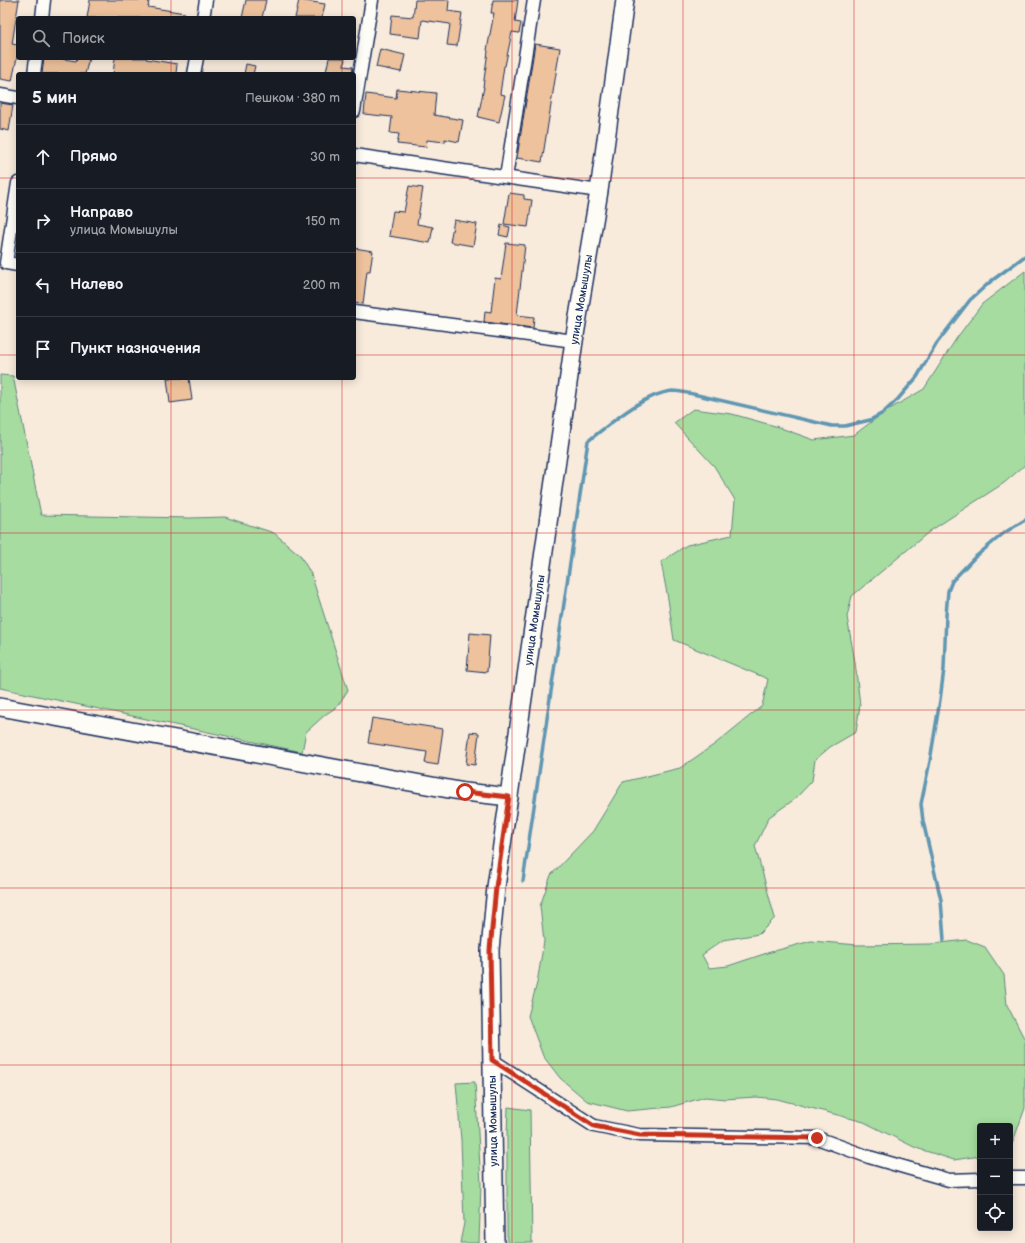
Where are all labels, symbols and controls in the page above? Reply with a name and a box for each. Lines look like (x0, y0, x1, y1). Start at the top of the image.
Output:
search box (16, 16, 356, 60)
icon: search (30, 27, 52, 49)
text: Поиск (62, 29, 105, 48)
text: 5 мин (32, 88, 77, 108)
text: Пешком · 380 m (245, 90, 340, 106)
icon: ahead (32, 146, 54, 168)
text: Прямо (70, 147, 117, 166)
text: 30 m (310, 149, 340, 165)
text: Направо (70, 203, 133, 222)
icon: right (32, 210, 54, 232)
text: 150 m (306, 213, 340, 229)
text: улица Момышулы (70, 222, 178, 238)
street label: улица Момышулы (567, 253, 595, 345)
icon: left (32, 274, 54, 296)
text: Налево (70, 275, 123, 294)
text: 200 m (303, 277, 340, 293)
icon: arrive (32, 338, 54, 360)
text: Пункт назначения (70, 339, 201, 358)
street label: улица Момышулы (521, 574, 547, 666)
route start (456, 783, 474, 801)
street label: улица Момышулы (486, 1075, 500, 1167)
map controls (977, 1123, 1013, 1231)
button: + (977, 1123, 1013, 1159)
route end (808, 1129, 826, 1147)
button: − (977, 1159, 1013, 1195)
button: locate (977, 1195, 1013, 1231)

